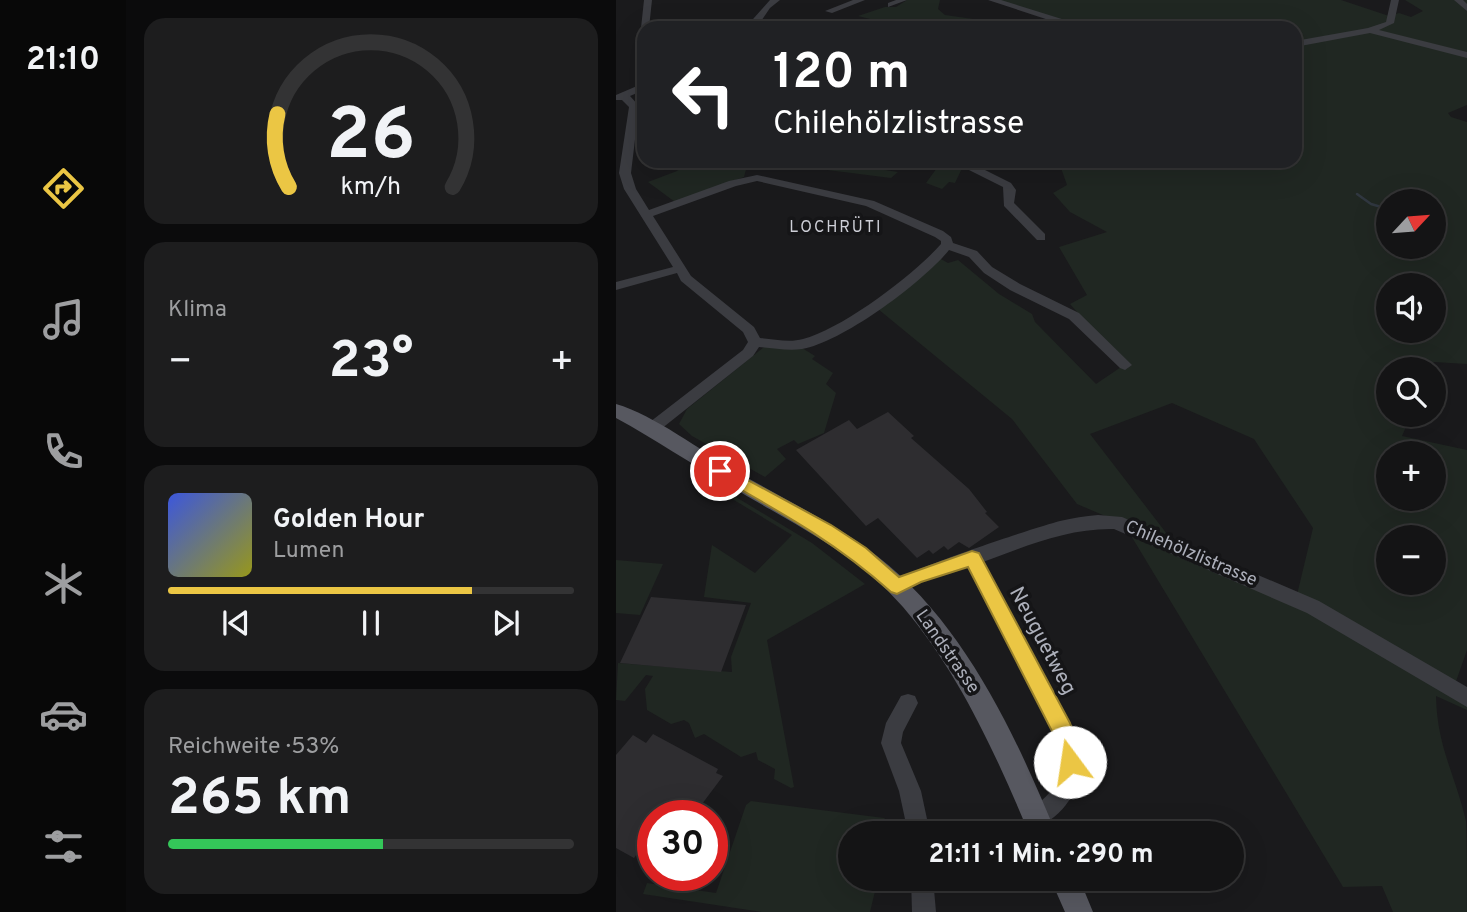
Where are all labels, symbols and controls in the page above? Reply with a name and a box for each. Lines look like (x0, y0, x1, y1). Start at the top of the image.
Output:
text: 21:10 (26, 41, 100, 81)
text: 120 m (773, 44, 910, 106)
icon: left (658, 49, 749, 140)
text: 26 (326, 93, 416, 185)
text: Chilehölzlistrasse (773, 105, 1024, 145)
icon: directions (39, 164, 88, 213)
text: km/h (341, 172, 401, 204)
north arrow (1376, 189, 1446, 259)
map controls (1376, 189, 1446, 595)
district label: LOCHRÜTI (789, 216, 883, 238)
button: sound (1376, 273, 1446, 343)
icon: music (39, 295, 88, 344)
text: Klima (168, 296, 227, 325)
text: 23° (329, 330, 413, 396)
text: − (168, 339, 193, 388)
text: + (549, 339, 574, 388)
button: search (1376, 357, 1446, 427)
icon: phone (39, 427, 88, 476)
pin (690, 441, 750, 501)
button: + (1376, 441, 1446, 511)
icon: arrive (701, 452, 739, 490)
text: Golden Hour (273, 504, 424, 537)
street label: Chilehölzlistrasse (1121, 516, 1261, 592)
button: − (1376, 525, 1446, 595)
text: Lumen (273, 537, 344, 566)
icon: climate (39, 559, 88, 608)
street label: Neuguetweg (1002, 582, 1082, 700)
icon: previous (217, 604, 255, 642)
icon: pause (352, 604, 390, 642)
icon: next (487, 604, 525, 642)
street label: Landstrasse (910, 606, 984, 698)
icon: car (39, 690, 88, 739)
position arrow (1033, 725, 1107, 799)
text: Reichweite · 53% (168, 733, 339, 762)
text: 265 km (168, 767, 351, 833)
speed limit sign: 30 (637, 800, 728, 891)
icon: filters (39, 822, 88, 871)
text: 21:11 · 1 Min. · 290 m (929, 839, 1153, 872)

